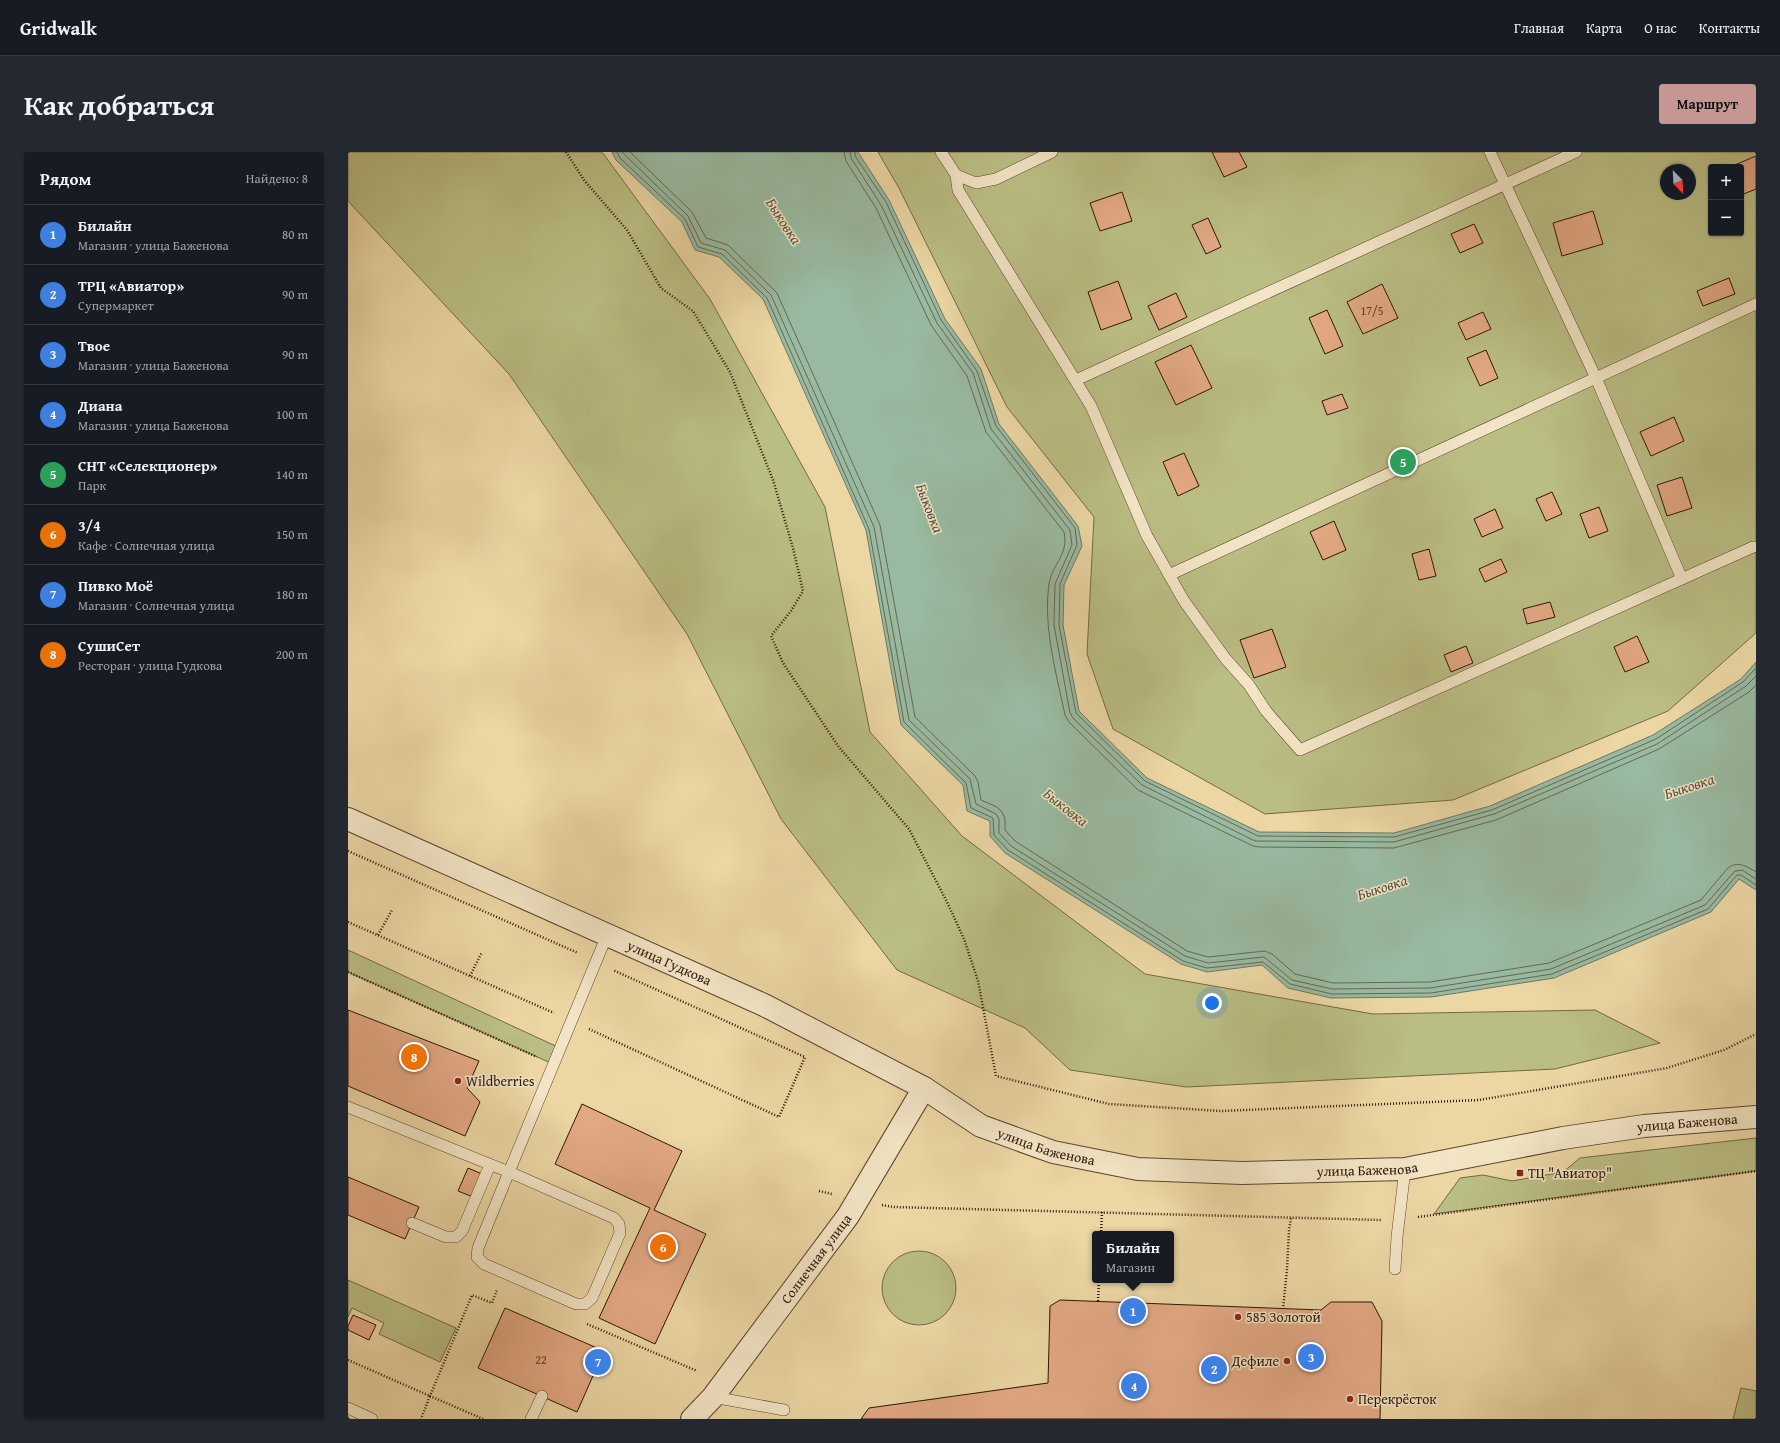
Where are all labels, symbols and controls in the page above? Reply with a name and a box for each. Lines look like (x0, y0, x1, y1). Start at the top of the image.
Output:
text: Gridwalk (20, 14, 97, 42)
text: Главная (1514, 18, 1564, 38)
text: Карта (1586, 18, 1622, 38)
text: О нас (1644, 18, 1677, 38)
text: Контакты (1699, 18, 1760, 38)
text: Как добраться (24, 84, 214, 125)
button: Маршрут (1659, 84, 1756, 124)
north arrow (1660, 164, 1696, 200)
map controls (1708, 164, 1744, 236)
button: + (1708, 164, 1744, 200)
text: Рядом (40, 166, 91, 191)
text: Найдено: 8 (246, 169, 308, 188)
water label: Быковка (761, 194, 807, 248)
button: − (1708, 200, 1744, 236)
text: Билайн (78, 215, 132, 236)
text: 1 (50, 225, 56, 244)
text: 80 m (282, 225, 308, 244)
text: Магазин · улица Баженова (78, 236, 229, 255)
text: ТРЦ «Авиатор» (78, 275, 184, 296)
text: 2 (50, 285, 56, 304)
text: 90 m (282, 285, 308, 304)
text: Супермаркет (78, 296, 154, 315)
house number: 17/5 (1361, 302, 1384, 319)
text: Твое (78, 335, 110, 356)
text: 3 (50, 345, 56, 364)
text: 90 m (282, 345, 308, 364)
text: Магазин · улица Баженова (78, 356, 229, 375)
text: Диана (78, 395, 122, 416)
text: 4 (50, 405, 56, 424)
text: 100 m (276, 405, 308, 424)
text: Магазин · улица Баженова (78, 416, 229, 435)
pin: 5 (1390, 447, 1416, 477)
text: СНТ «Селекционер» (78, 455, 217, 476)
text: 5 (50, 465, 56, 484)
text: 140 m (276, 465, 308, 484)
text: Парк (78, 476, 106, 495)
water label: Быковка (911, 480, 949, 536)
text: 3/4 (78, 515, 101, 536)
text: 6 (50, 525, 56, 544)
text: 150 m (276, 525, 308, 544)
text: Кафе · Солнечная улица (78, 536, 215, 555)
text: Пивко Моё (78, 575, 153, 596)
text: 7 (50, 585, 56, 604)
text: 180 m (276, 585, 308, 604)
text: Магазин · Солнечная улица (78, 596, 235, 615)
text: СушиСет (78, 635, 140, 656)
text: 8 (50, 645, 56, 664)
text: 200 m (276, 645, 308, 664)
text: Ресторан · улица Гудкова (78, 656, 222, 675)
water label: Быковка (1661, 768, 1717, 804)
water label: Быковка (1039, 783, 1093, 831)
water label: Быковка (1354, 869, 1410, 905)
street label: улица Гудкова (623, 935, 715, 990)
your location (1202, 993, 1222, 1013)
pin: 8 (401, 1042, 427, 1072)
place label: Wildberries (466, 1071, 535, 1091)
marker: Wildberries (453, 1076, 463, 1086)
street label: улица Баженова (1634, 1108, 1739, 1137)
street label: улица Баженова (994, 1122, 1097, 1170)
street label: улица Баженова (1315, 1157, 1420, 1181)
place label: ТЦ "Авиатор" (1528, 1163, 1612, 1183)
marker: ТЦ "Авиатор" (1515, 1168, 1525, 1178)
street label: Солнечная улица (776, 1209, 857, 1308)
popup (1092, 1231, 1174, 1283)
pin: 6 (650, 1232, 676, 1262)
text: Билайн (1106, 1237, 1160, 1258)
text: Магазин (1106, 1258, 1155, 1277)
pin: 1 (1120, 1296, 1146, 1326)
place label: 585 Золотой (1246, 1307, 1321, 1327)
marker: 585 Золотой (1233, 1312, 1243, 1322)
pin: 3 (1298, 1342, 1324, 1372)
pin: 7 (585, 1347, 611, 1377)
house number: 22 (535, 1351, 547, 1368)
place label: Дефиле (1230, 1351, 1279, 1371)
pin: 2 (1201, 1354, 1227, 1384)
marker: Дефиле (1282, 1356, 1292, 1366)
pin: 4 (1121, 1371, 1147, 1401)
place label: Перекрёсток (1358, 1389, 1437, 1409)
marker: Перекрёсток (1345, 1394, 1355, 1404)

